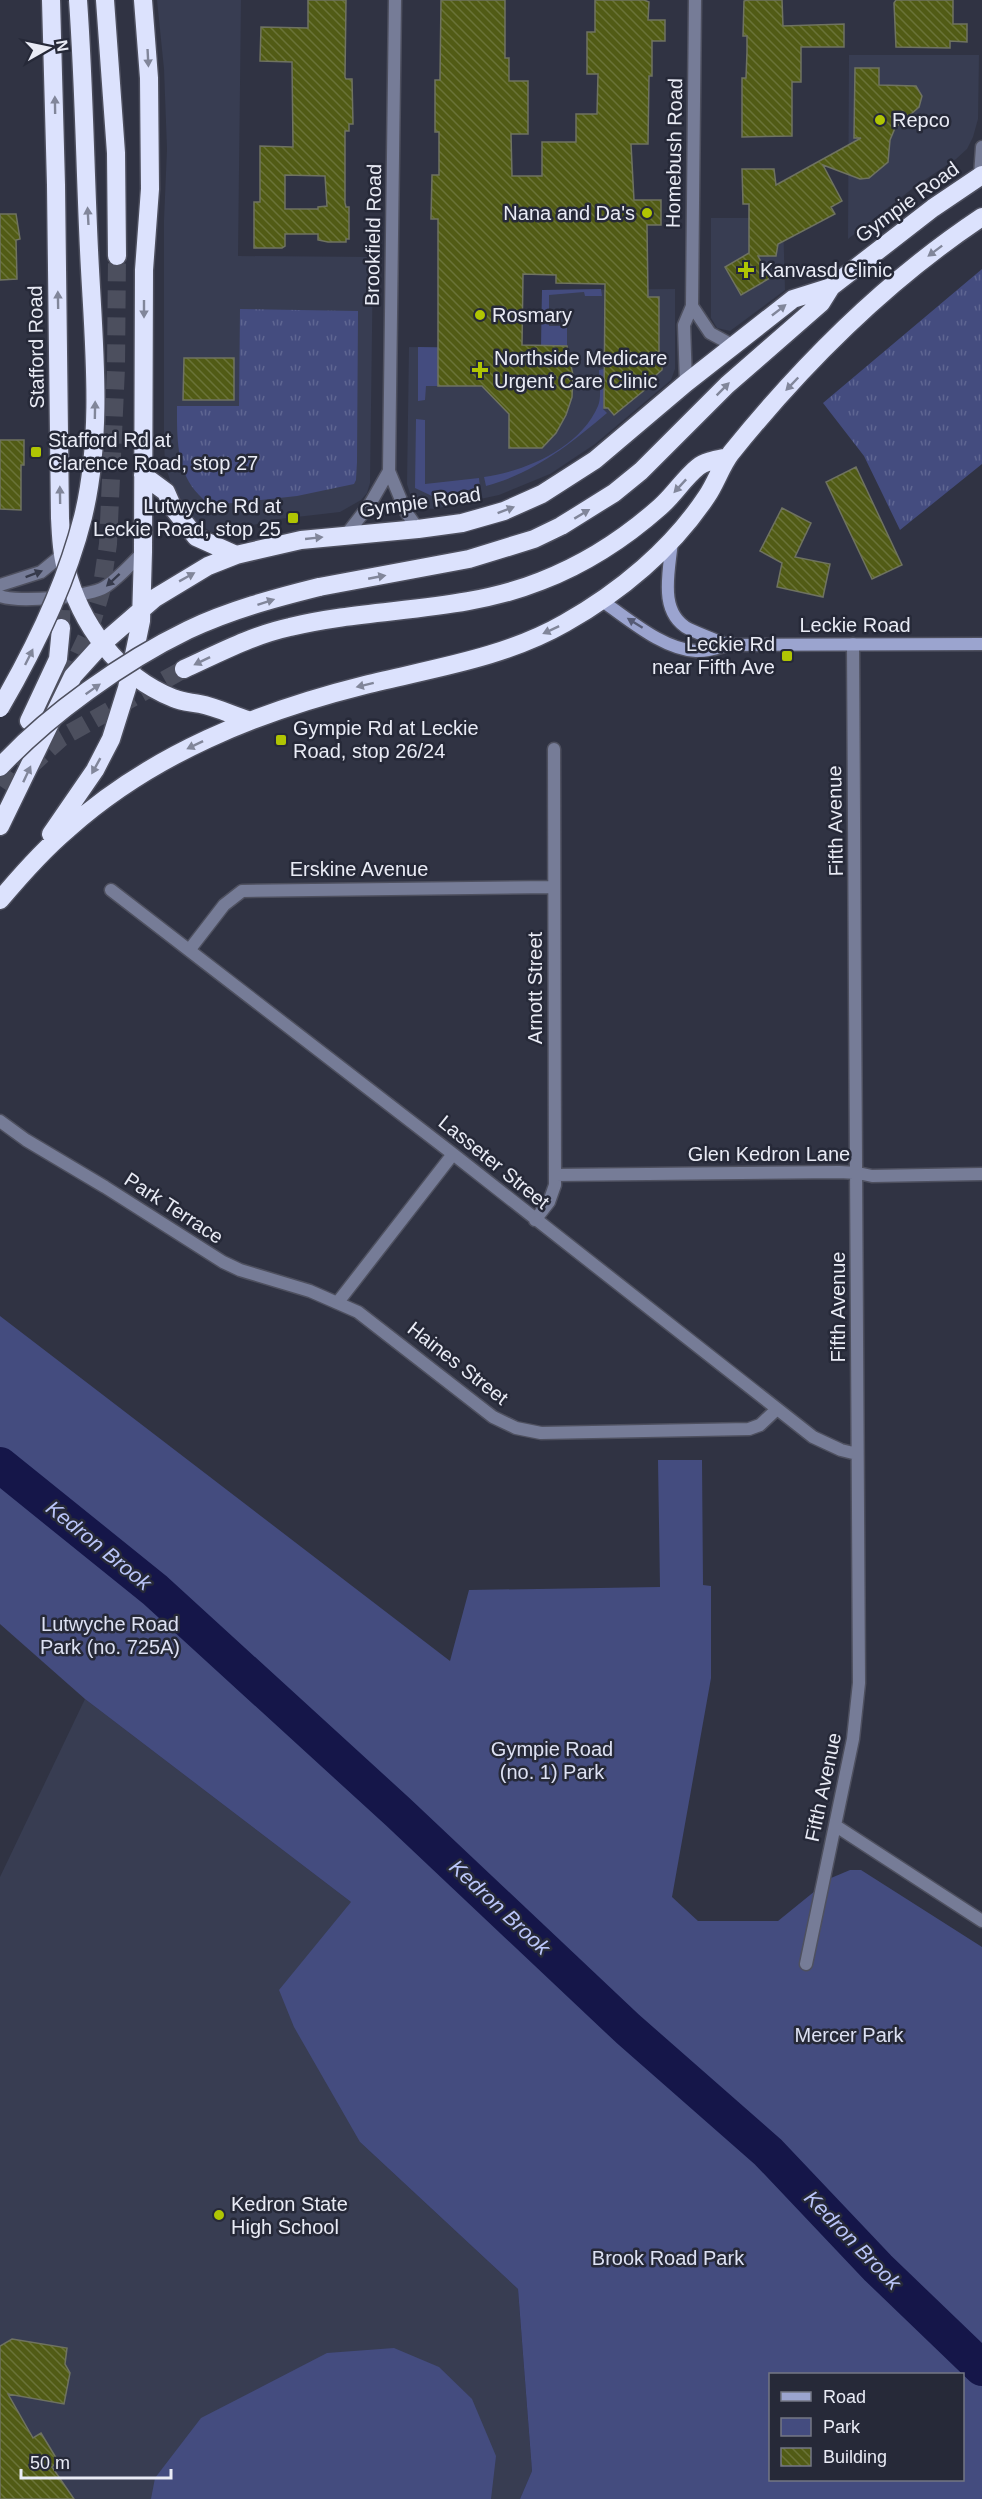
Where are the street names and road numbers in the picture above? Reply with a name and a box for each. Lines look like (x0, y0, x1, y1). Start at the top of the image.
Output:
street label: Homebush Road (662, 78, 686, 228)
street label: Gympie Road (851, 157, 963, 247)
street label: Brookfield Road (361, 164, 385, 306)
street label: Stafford Road (24, 285, 48, 409)
street label: Gympie Road (358, 483, 482, 521)
street label: Leckie Road (799, 614, 911, 636)
street label: Fifth Avenue (823, 765, 847, 877)
street label: Erskine Avenue (290, 858, 428, 880)
street label: Arnott Street (524, 931, 546, 1044)
street label: Lasseter Street (434, 1111, 554, 1214)
street label: Glen Kedron Lane (688, 1143, 850, 1165)
street label: Park Terrace (121, 1168, 227, 1248)
street label: Fifth Avenue (827, 1252, 849, 1362)
street label: Haines Street (403, 1317, 513, 1409)
street label: Fifth Avenue (801, 1731, 845, 1843)

